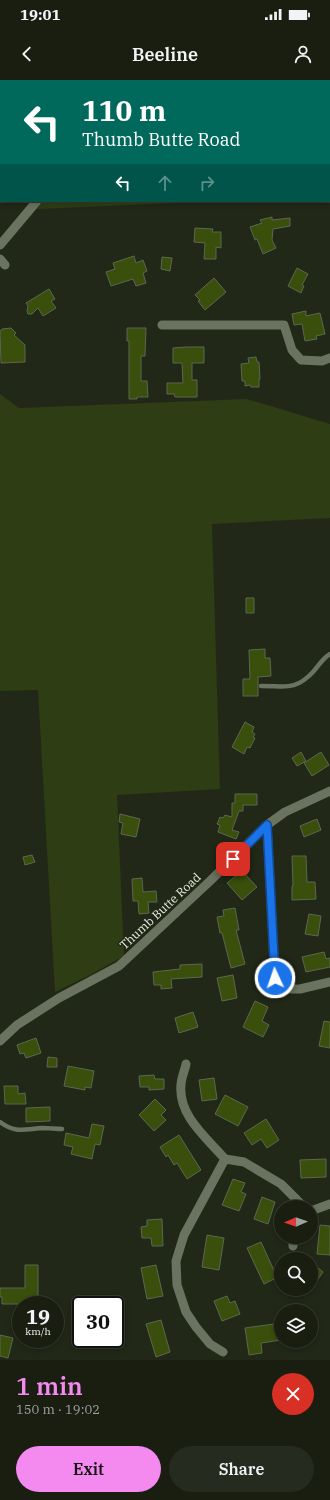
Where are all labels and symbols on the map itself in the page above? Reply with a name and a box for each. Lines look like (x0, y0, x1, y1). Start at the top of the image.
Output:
pin (216, 842, 250, 876)
street label: Thumb Butte Road (116, 869, 204, 953)
position arrow (254, 957, 296, 999)
north arrow (274, 1200, 318, 1244)
speed limit sign: 30 (72, 1296, 124, 1348)

